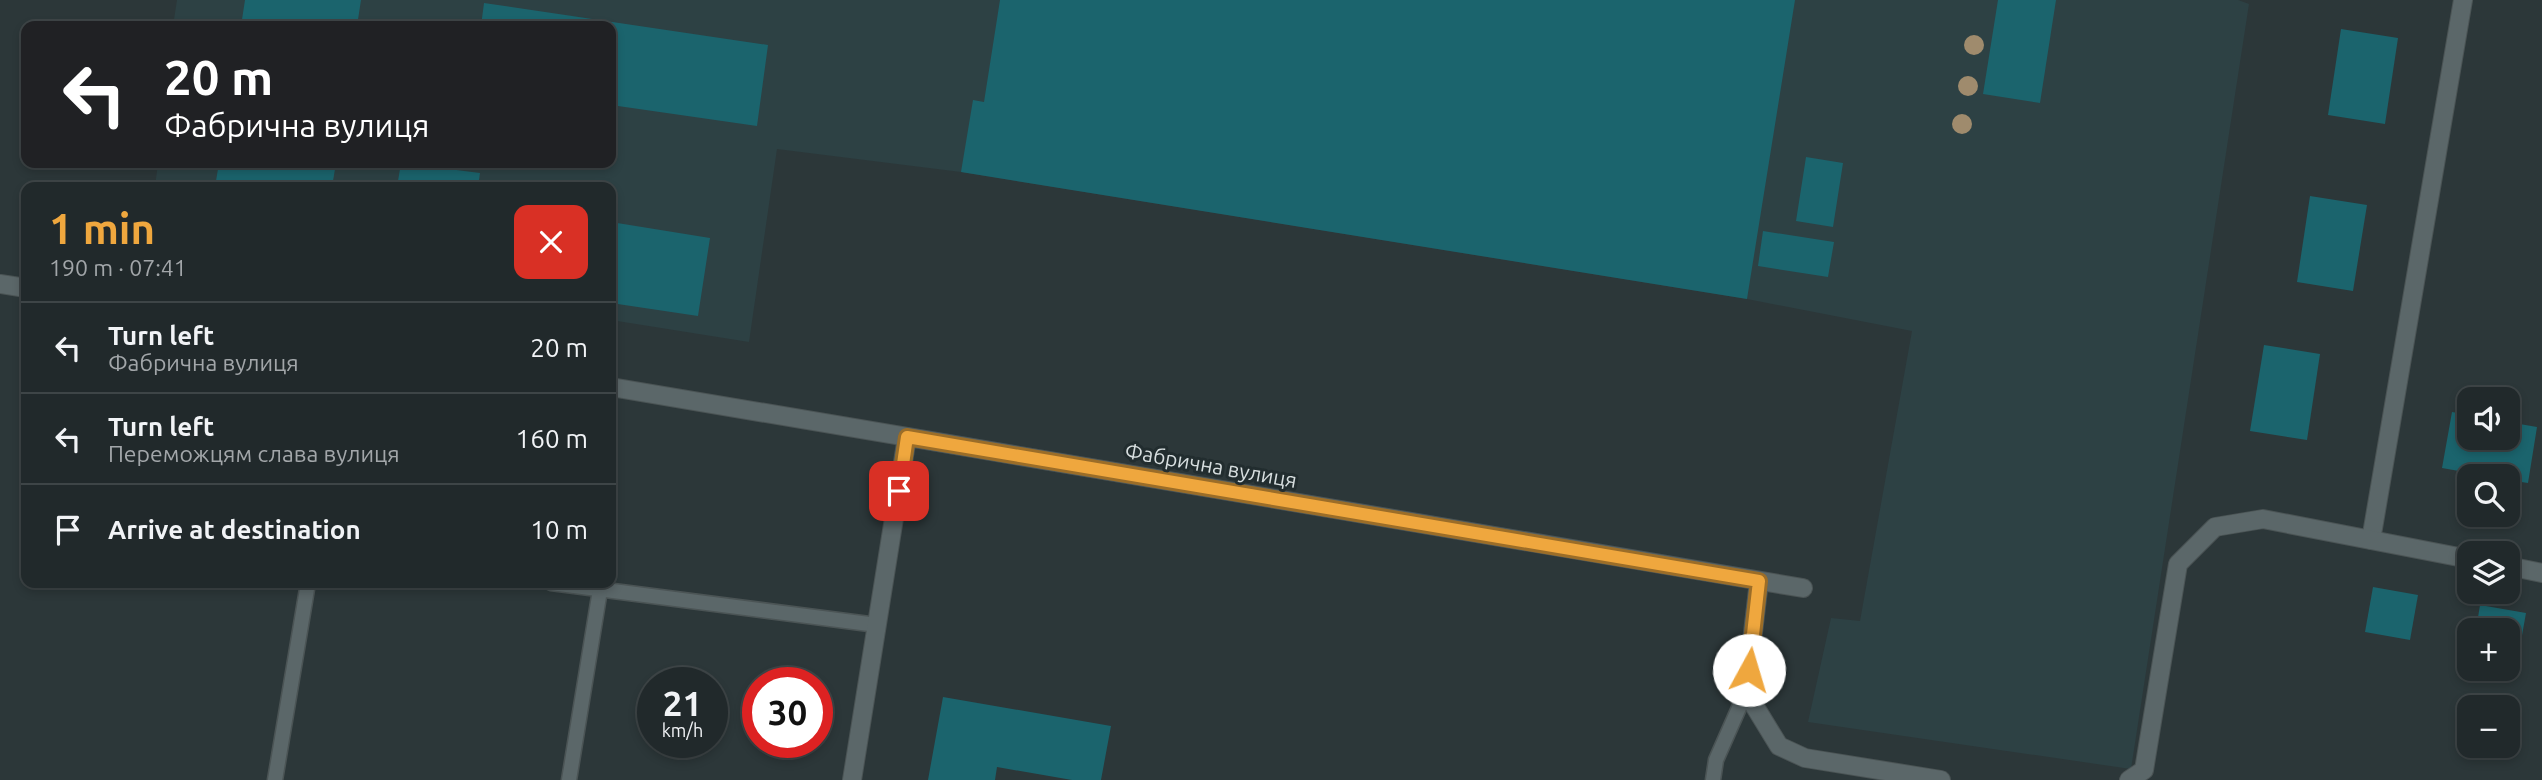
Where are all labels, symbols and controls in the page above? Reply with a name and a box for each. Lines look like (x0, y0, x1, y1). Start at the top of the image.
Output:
icon: left (49, 49, 140, 140)
text: 20 m (164, 49, 273, 104)
text: Фабрична вулиця (164, 107, 429, 143)
text: 1 min (49, 205, 155, 252)
button: close (514, 205, 588, 279)
text: 190 m · 07:41 (49, 255, 187, 280)
text: Turn left (108, 321, 214, 350)
icon: left (49, 329, 87, 367)
text: 20 m (530, 333, 588, 362)
text: Фабрична вулиця (108, 350, 299, 375)
map controls (2457, 387, 2520, 758)
button: sound (2457, 387, 2520, 450)
text: Turn left (108, 412, 214, 441)
icon: left (49, 420, 87, 458)
text: 160 m (516, 424, 588, 453)
street label: Фабрична вулиця (1123, 438, 1299, 492)
text: Переможцям слава вулиця (108, 441, 400, 466)
pin (869, 461, 929, 521)
button: search (2457, 464, 2520, 527)
icon: arrive (880, 472, 918, 510)
icon: arrive (49, 511, 87, 549)
text: Arrive at destination (108, 515, 361, 544)
text: 10 m (530, 515, 588, 544)
button: layers (2457, 541, 2520, 604)
button: + (2457, 618, 2520, 681)
position arrow (1712, 633, 1786, 707)
speed limit sign: 30 (742, 667, 833, 758)
text: 21 (663, 683, 702, 723)
button: − (2457, 695, 2520, 758)
text: km/h (662, 720, 703, 740)

